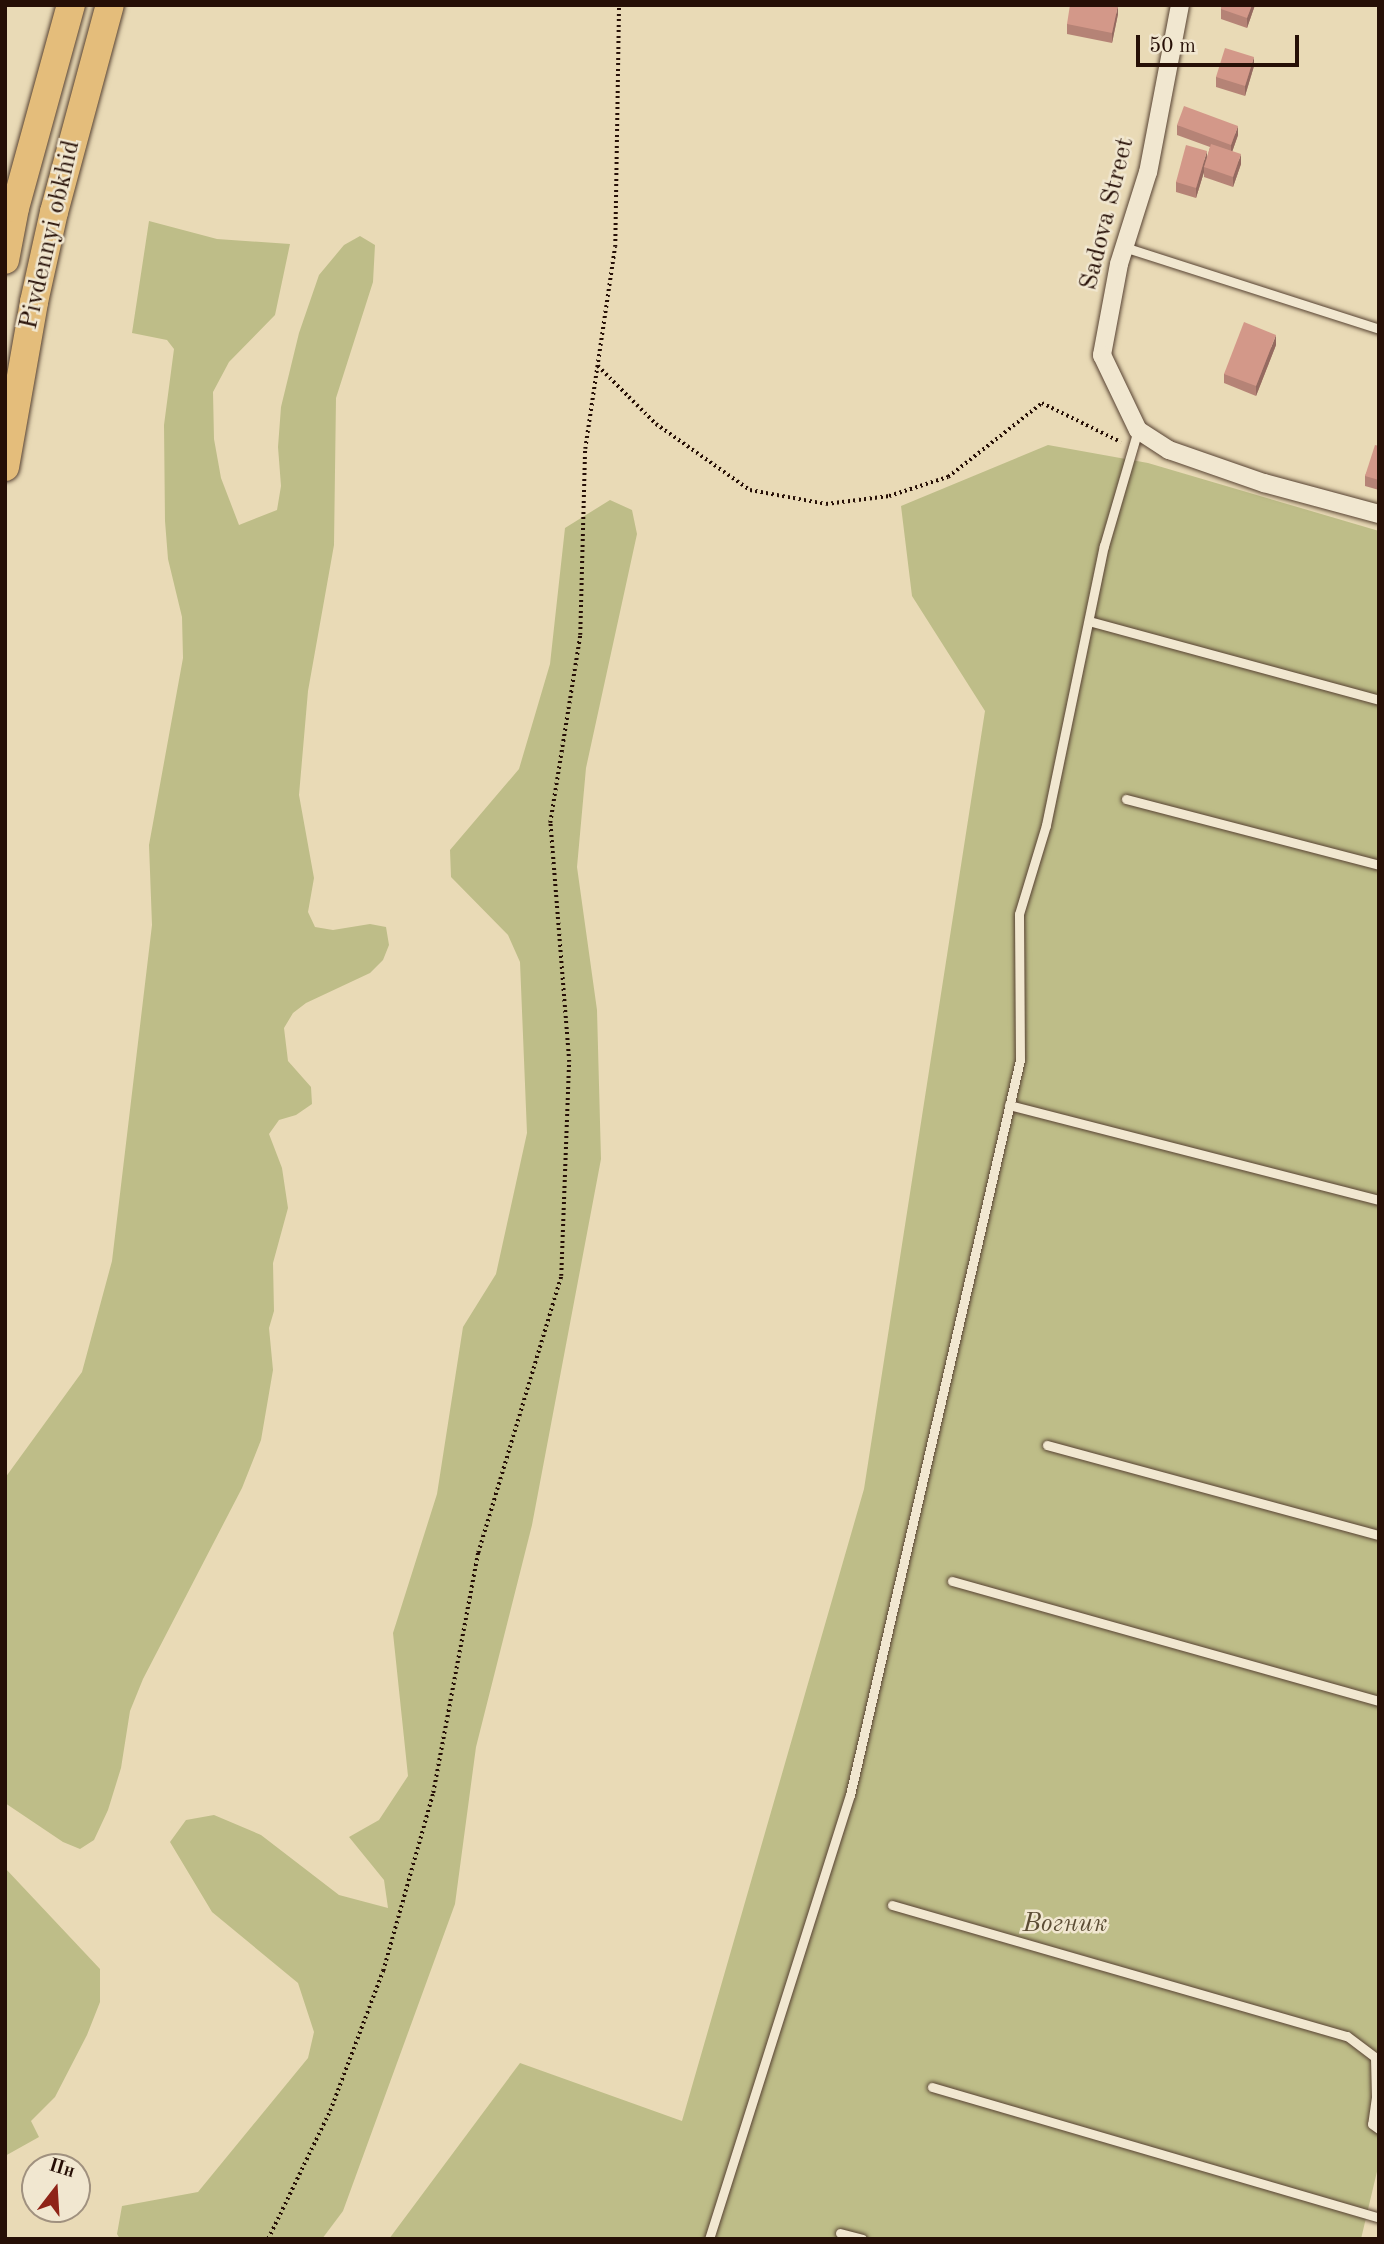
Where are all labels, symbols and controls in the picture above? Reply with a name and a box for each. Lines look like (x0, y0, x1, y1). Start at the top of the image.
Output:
scale bar (1139, 21, 1302, 65)
text: 50 m (1149, 36, 1196, 57)
street label: Sadova Street (1074, 134, 1142, 294)
street label: Pivdennyi obkhid (14, 137, 88, 333)
park label: Вогник (1023, 1909, 1107, 1941)
north arrow (21, 2153, 91, 2223)
text: Пн (46, 2156, 77, 2182)

